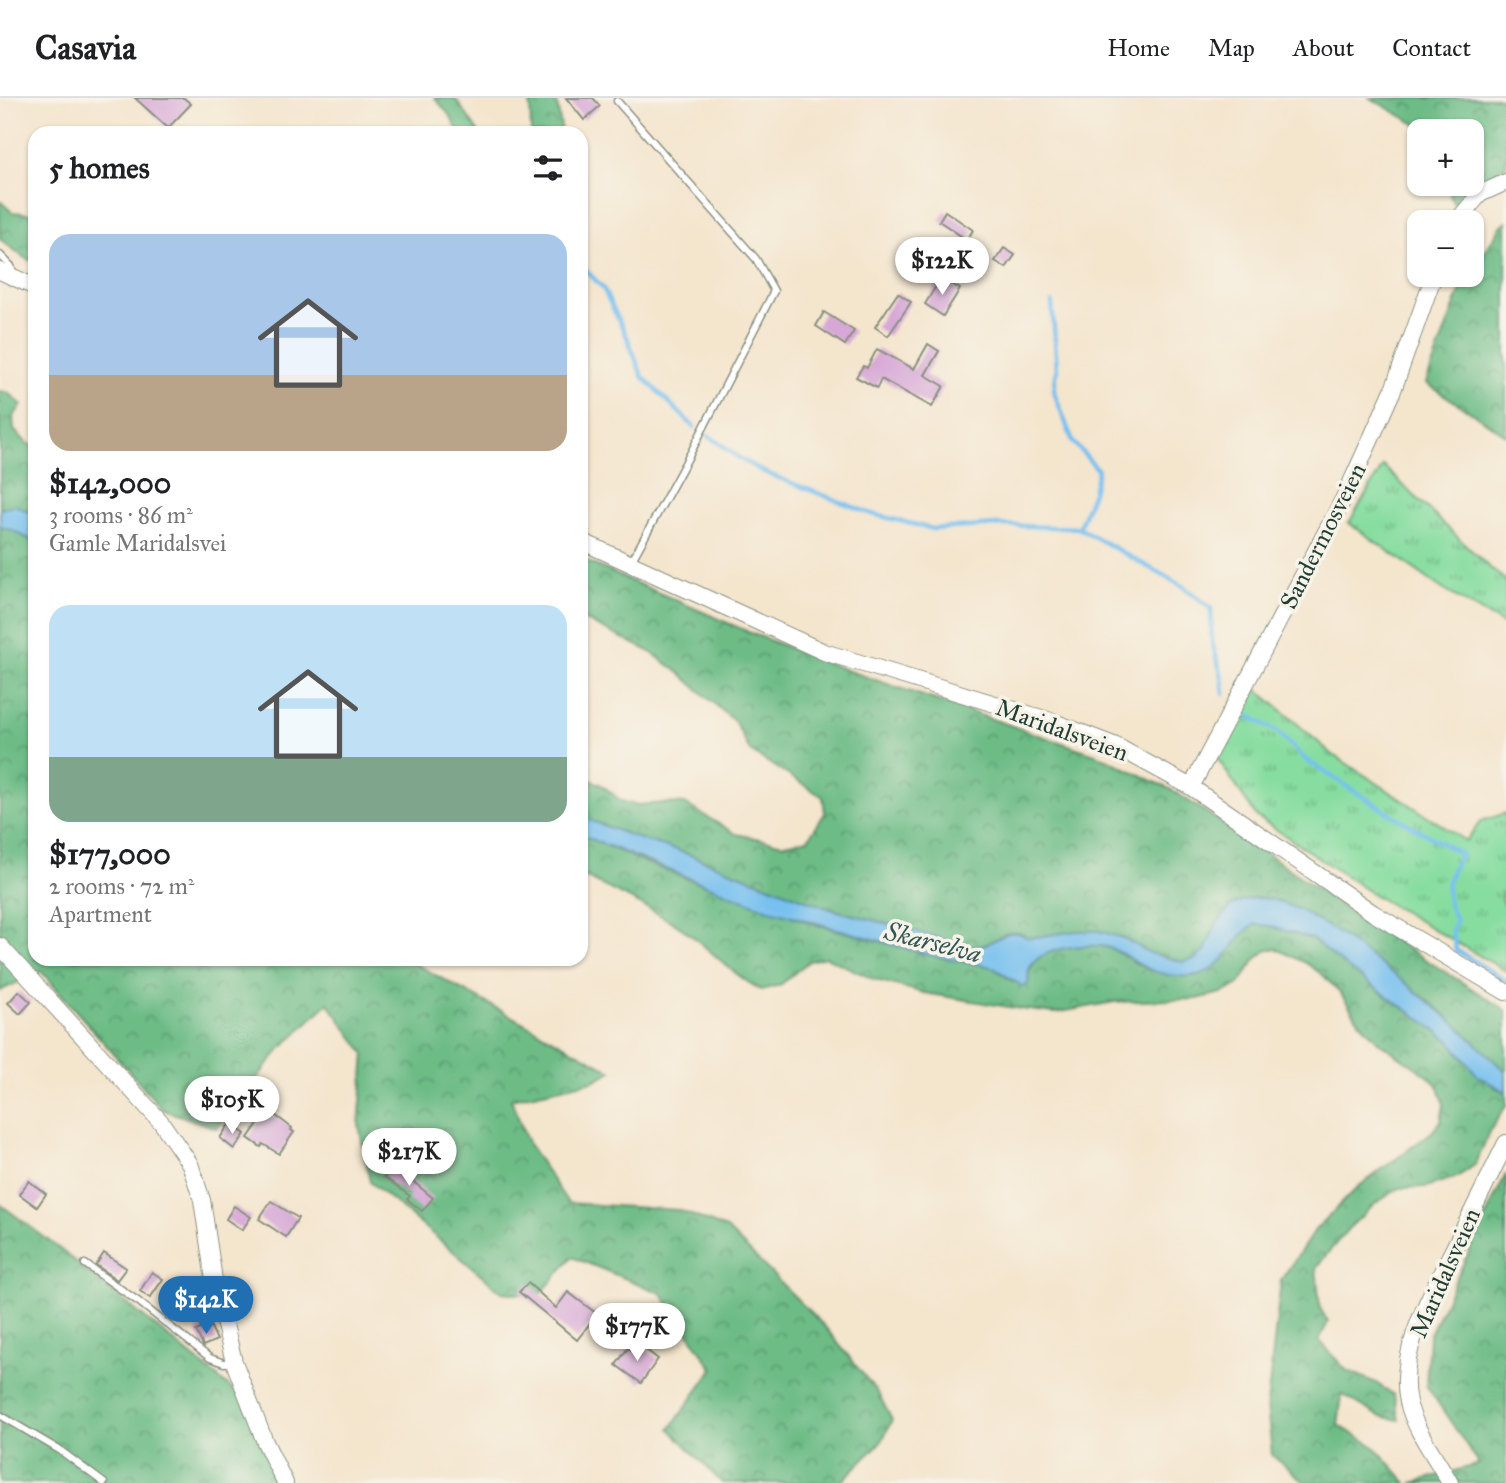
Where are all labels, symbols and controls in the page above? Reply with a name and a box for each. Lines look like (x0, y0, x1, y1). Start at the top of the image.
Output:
text: Casavia (35, 28, 136, 68)
text: Home (1107, 33, 1170, 63)
text: Map (1208, 33, 1255, 63)
text: About (1293, 33, 1354, 63)
text: Contact (1392, 33, 1471, 63)
map controls (1407, 119, 1484, 287)
button: + (1407, 119, 1484, 196)
icon: filters (529, 149, 567, 187)
text: 5 homes (49, 150, 150, 186)
button: − (1407, 210, 1484, 287)
pin: $122K (893, 238, 991, 297)
text: $122K (911, 246, 973, 274)
icon: home (245, 280, 371, 406)
street label: Sandermosveien (1273, 458, 1373, 614)
text: $142,000 (49, 465, 171, 501)
text: 3 rooms · 86 m² (49, 501, 193, 529)
text: Gamle Maridalsvei (49, 529, 226, 557)
icon: home (245, 651, 371, 777)
street label: Maridalsveien (992, 692, 1132, 768)
text: $177,000 (49, 836, 171, 872)
text: 2 rooms · 72 m² (49, 872, 194, 900)
text: Apartment (49, 900, 152, 928)
water label: Skarselva (880, 914, 985, 969)
pin: $105K (183, 1076, 281, 1136)
text: $105K (200, 1085, 264, 1113)
pin: $217K (360, 1128, 458, 1188)
text: $217K (378, 1137, 440, 1165)
street label: Maridalsveien (1403, 1204, 1487, 1342)
pin: $142K (157, 1276, 255, 1336)
text: $142K (174, 1285, 238, 1313)
pin: $177K (588, 1304, 686, 1363)
text: $177K (605, 1312, 669, 1340)

